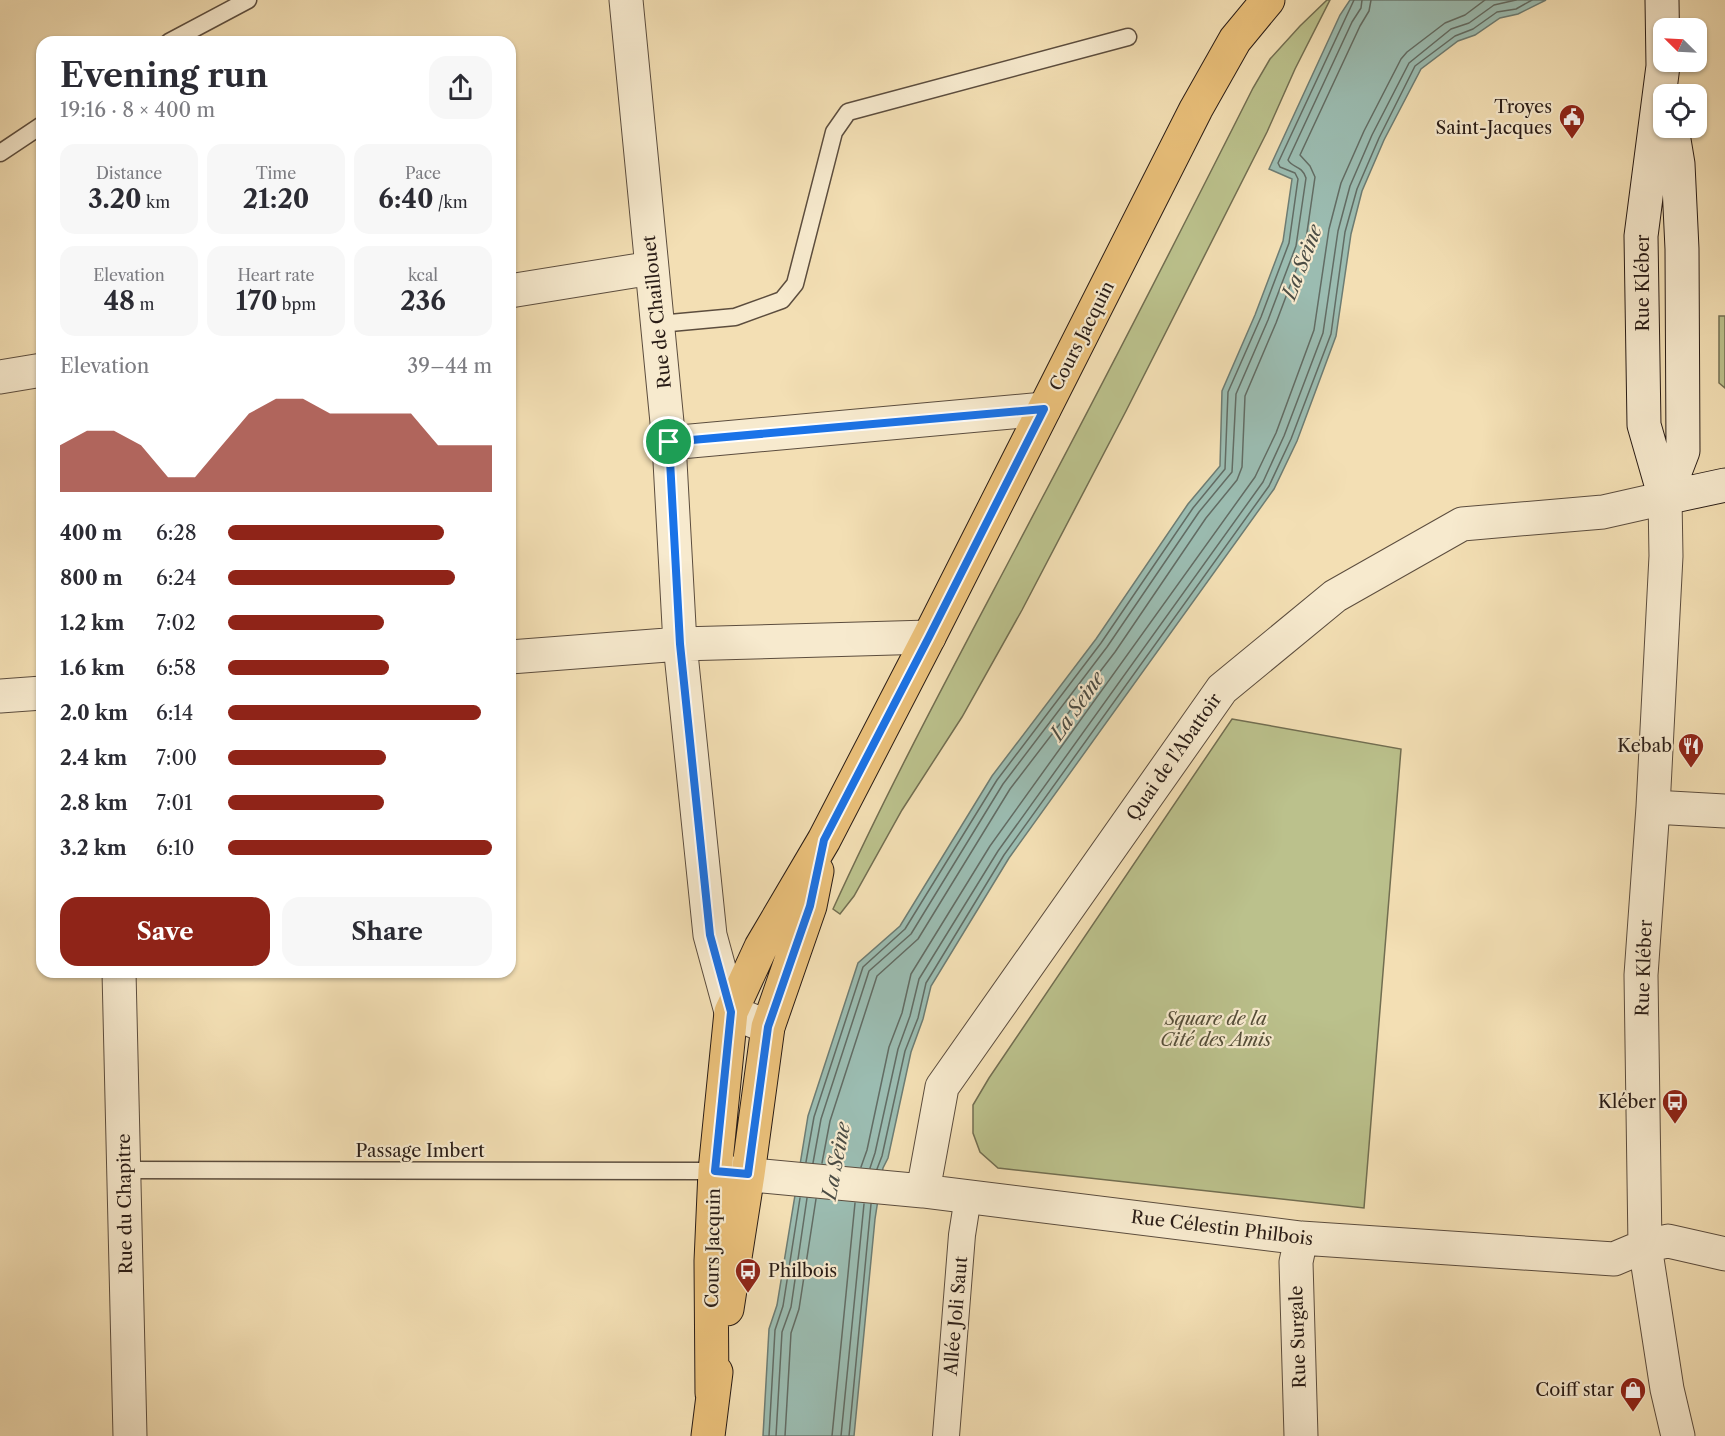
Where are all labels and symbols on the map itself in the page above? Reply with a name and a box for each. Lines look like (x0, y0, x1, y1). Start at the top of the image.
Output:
north arrow (1653, 18, 1707, 72)
place label: Troyes Saint-Jacques (1436, 96, 1552, 139)
public building icon: Troyes Saint-Jacques (1557, 102, 1587, 140)
water label: La Seine (1276, 220, 1328, 305)
street label: Rue de Chaillouet (638, 233, 676, 390)
street label: Rue Kléber (1632, 234, 1654, 332)
street label: Cours Jacquin (1045, 278, 1119, 394)
pin (643, 416, 694, 467)
water label: La Seine (1044, 666, 1110, 747)
street label: Quai de l'Abattoir (1122, 689, 1226, 825)
restaurant icon: Kebab (1676, 731, 1706, 769)
place label: Kebab (1617, 735, 1672, 757)
street label: Rue Kléber (1631, 919, 1657, 1017)
park label: Square de la Cité des Amis (1160, 1008, 1272, 1051)
bus stop icon: Kléber (1660, 1087, 1690, 1125)
place label: Kléber (1598, 1091, 1656, 1113)
water label: La Seine (816, 1119, 856, 1204)
street label: Rue du Chapitre (113, 1133, 137, 1275)
street label: Passage Imbert (355, 1140, 485, 1162)
street label: Cours Jacquin (701, 1188, 725, 1308)
street label: Rue Célestin Philbois (1130, 1206, 1314, 1250)
street label: Allée Joli Saut (940, 1255, 972, 1377)
bus stop icon: Philbois (733, 1256, 763, 1294)
place label: Philbois (768, 1260, 837, 1282)
street label: Rue Surgale (1285, 1285, 1311, 1389)
shop icon: Coiff star (1618, 1375, 1648, 1413)
place label: Coiff star (1535, 1379, 1614, 1401)

